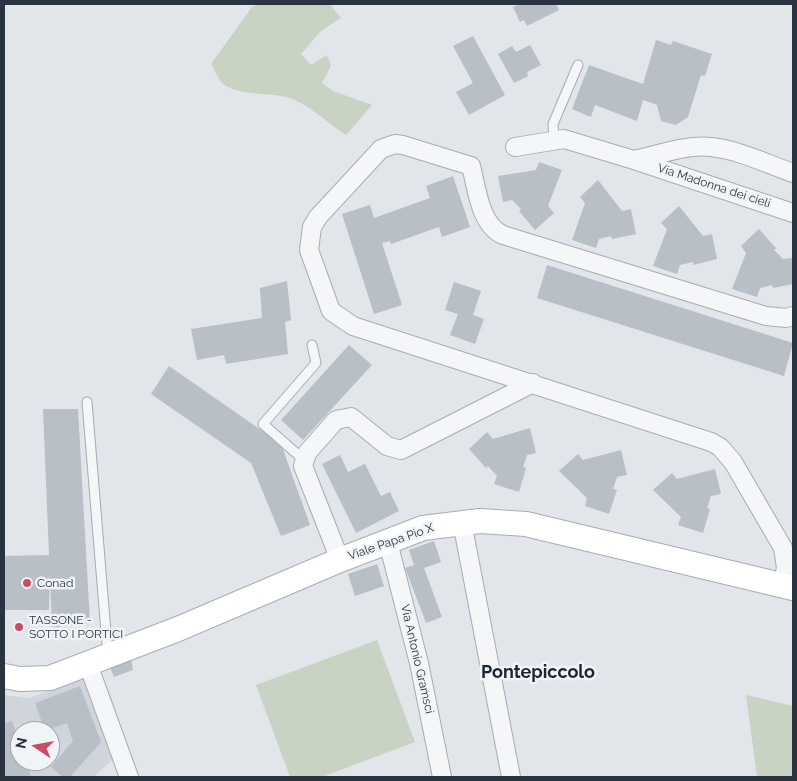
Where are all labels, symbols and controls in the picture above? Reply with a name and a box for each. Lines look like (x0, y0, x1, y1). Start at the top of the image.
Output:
street label: Via Madonna dei cieli (656, 161, 772, 211)
street label: Viale Papa Pio X (346, 521, 436, 563)
place label: Conad (37, 576, 73, 590)
marker: Conad (21, 577, 33, 589)
street label: Via Antonio Gramsci (397, 603, 437, 715)
place label: TASSONE - SOTTO I PORTICI (29, 613, 123, 641)
marker: TASSONE - SOTTO I PORTICI (13, 621, 25, 633)
district label: Pontepiccolo (481, 662, 595, 684)
north arrow (10, 721, 60, 771)
text: N (12, 736, 30, 750)

